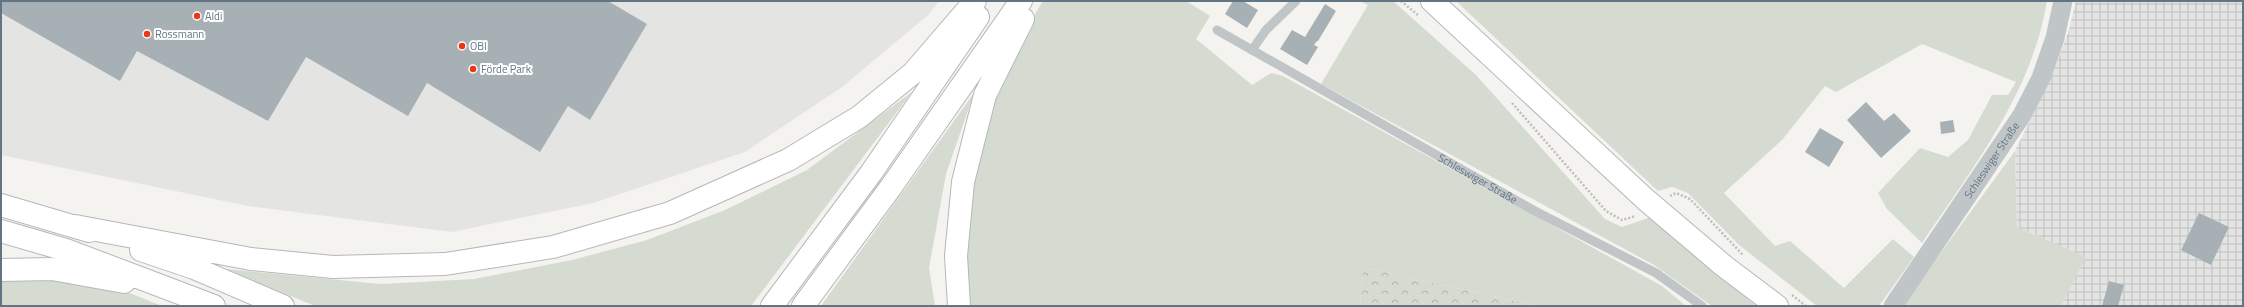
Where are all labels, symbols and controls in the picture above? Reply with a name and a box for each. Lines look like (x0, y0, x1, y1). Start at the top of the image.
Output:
place label: Aldi (205, 8, 222, 24)
marker: Aldi (192, 11, 202, 21)
place label: Rossmann (155, 26, 204, 42)
marker: Rossmann (142, 29, 152, 39)
place label: OBI (470, 38, 487, 54)
marker: OBI (457, 41, 467, 51)
place label: Förde Park (481, 61, 532, 77)
marker: Förde Park (468, 64, 478, 74)
street label: Schleswiger Straße (1960, 118, 2023, 202)
street label: Schleswiger Straße (1435, 149, 1521, 208)

